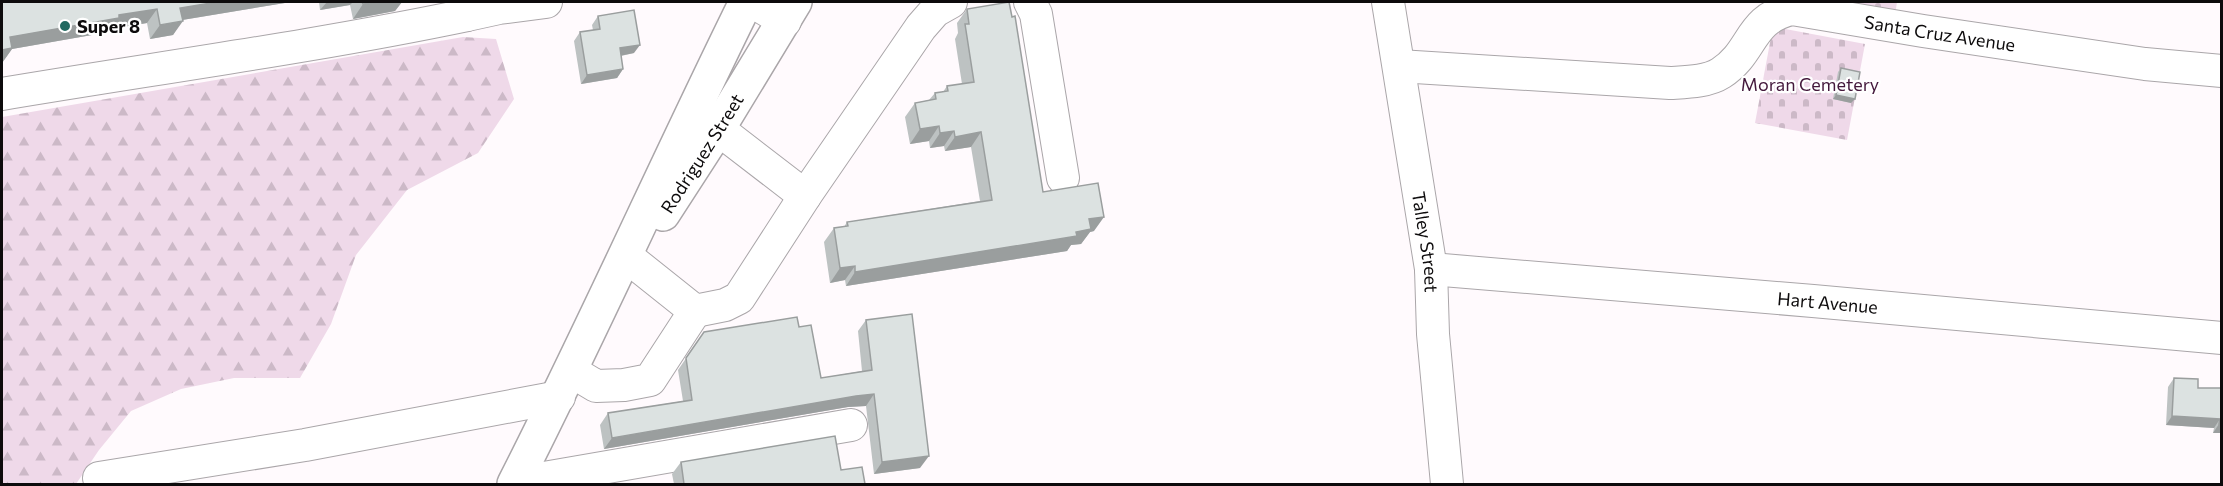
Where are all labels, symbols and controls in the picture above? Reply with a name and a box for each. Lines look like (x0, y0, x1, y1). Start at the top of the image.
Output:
street label: Santa Cruz Avenue (1863, 10, 2017, 56)
place label: Super 8 (77, 15, 140, 37)
marker: Super 8 (58, 19, 72, 33)
park label: Moran Cemetery (1741, 73, 1879, 95)
street label: Rodriguez Street (656, 90, 748, 217)
street label: Talley Street (1408, 190, 1443, 293)
street label: Hart Avenue (1776, 287, 1879, 318)

